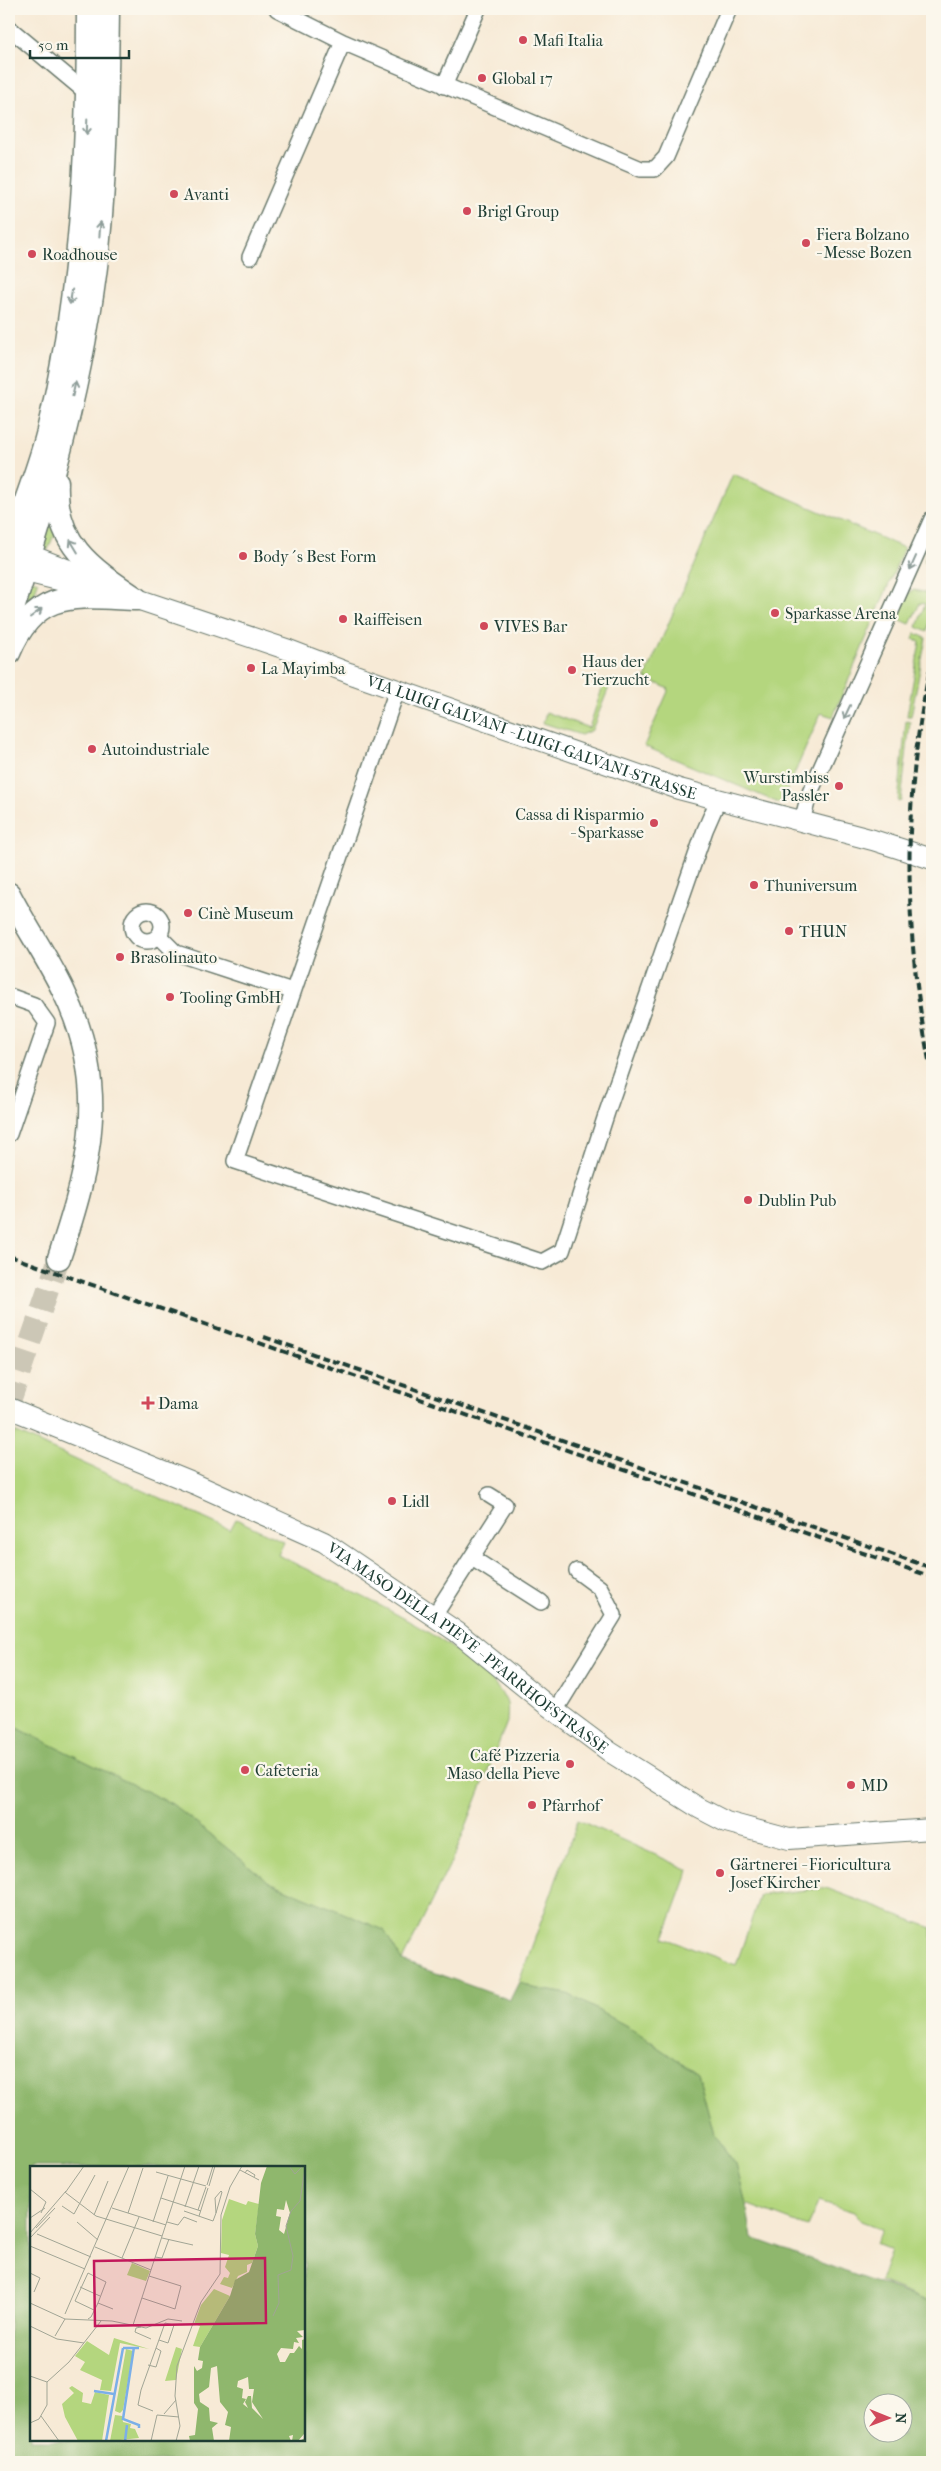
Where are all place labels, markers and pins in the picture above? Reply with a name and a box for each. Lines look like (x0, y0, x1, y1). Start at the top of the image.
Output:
place label: Mafi Italia (533, 31, 604, 50)
marker: Mafi Italia (517, 34, 529, 46)
place label: Global 17 (492, 69, 553, 88)
marker: Global 17 (476, 72, 488, 84)
place label: Avanti (183, 185, 229, 204)
marker: Avanti (168, 188, 180, 200)
place label: Brigl Group (477, 202, 559, 221)
marker: Brigl Group (461, 205, 473, 217)
place label: Fiera Bolzano - Messe Bozen (816, 225, 913, 262)
marker: Fiera Bolzano - Messe Bozen (800, 237, 812, 249)
place label: Roadhouse (42, 245, 117, 264)
marker: Roadhouse (26, 248, 38, 260)
place label: Body´s Best Form (253, 547, 377, 566)
marker: Body´s Best Form (237, 550, 249, 562)
place label: Sparkasse Arena (785, 604, 897, 623)
marker: Sparkasse Arena (769, 607, 781, 619)
place label: Raiffeisen (353, 610, 423, 629)
marker: Raiffeisen (337, 613, 349, 625)
place label: VIVES Bar (493, 617, 567, 636)
marker: VIVES Bar (478, 620, 490, 632)
place label: Haus der Tierzucht (582, 652, 650, 689)
place label: La Mayimba (261, 659, 346, 678)
marker: La Mayimba (245, 662, 257, 674)
marker: Haus der Tierzucht (566, 664, 578, 676)
place label: Autoindustriale (101, 740, 209, 759)
marker: Autoindustriale (86, 743, 98, 755)
place label: Wurstimbiss Passler (742, 768, 829, 805)
marker: Wurstimbiss Passler (833, 780, 845, 792)
place label: Cassa di Risparmio - Sparkasse (515, 805, 644, 842)
marker: Cassa di Risparmio - Sparkasse (648, 817, 660, 829)
place label: Thuniversum (764, 876, 858, 895)
marker: Thuniversum (748, 879, 760, 891)
place label: Cinè Museum (198, 904, 294, 923)
marker: Cinè Museum (182, 907, 194, 919)
place label: THUN (799, 922, 847, 941)
marker: THUN (783, 925, 795, 937)
place label: Brasolinauto (130, 948, 217, 967)
marker: Brasolinauto (114, 951, 126, 963)
place label: Tooling GmbH (180, 988, 282, 1007)
marker: Tooling GmbH (164, 991, 176, 1003)
place label: Dublin Pub (758, 1191, 836, 1210)
marker: Dublin Pub (742, 1194, 754, 1206)
place label: Dama (158, 1394, 199, 1413)
marker: Dama (142, 1397, 154, 1409)
place label: Lidl (402, 1492, 430, 1511)
marker: Lidl (386, 1495, 398, 1507)
place label: Café Pizzeria Maso della Pieve (447, 1746, 561, 1783)
marker: Café Pizzeria Maso della Pieve (564, 1758, 576, 1770)
place label: Cafeteria (255, 1761, 319, 1780)
marker: Cafeteria (239, 1764, 251, 1776)
place label: MD (861, 1776, 888, 1795)
marker: MD (845, 1779, 857, 1791)
place label: Pfarrhof (542, 1796, 604, 1815)
marker: Pfarrhof (526, 1799, 538, 1811)
place label: Gärtnerei - Fioricultura Josef Kircher (728, 1855, 891, 1892)
marker: Gärtnerei - Fioricultura Josef Kircher (714, 1867, 726, 1879)

